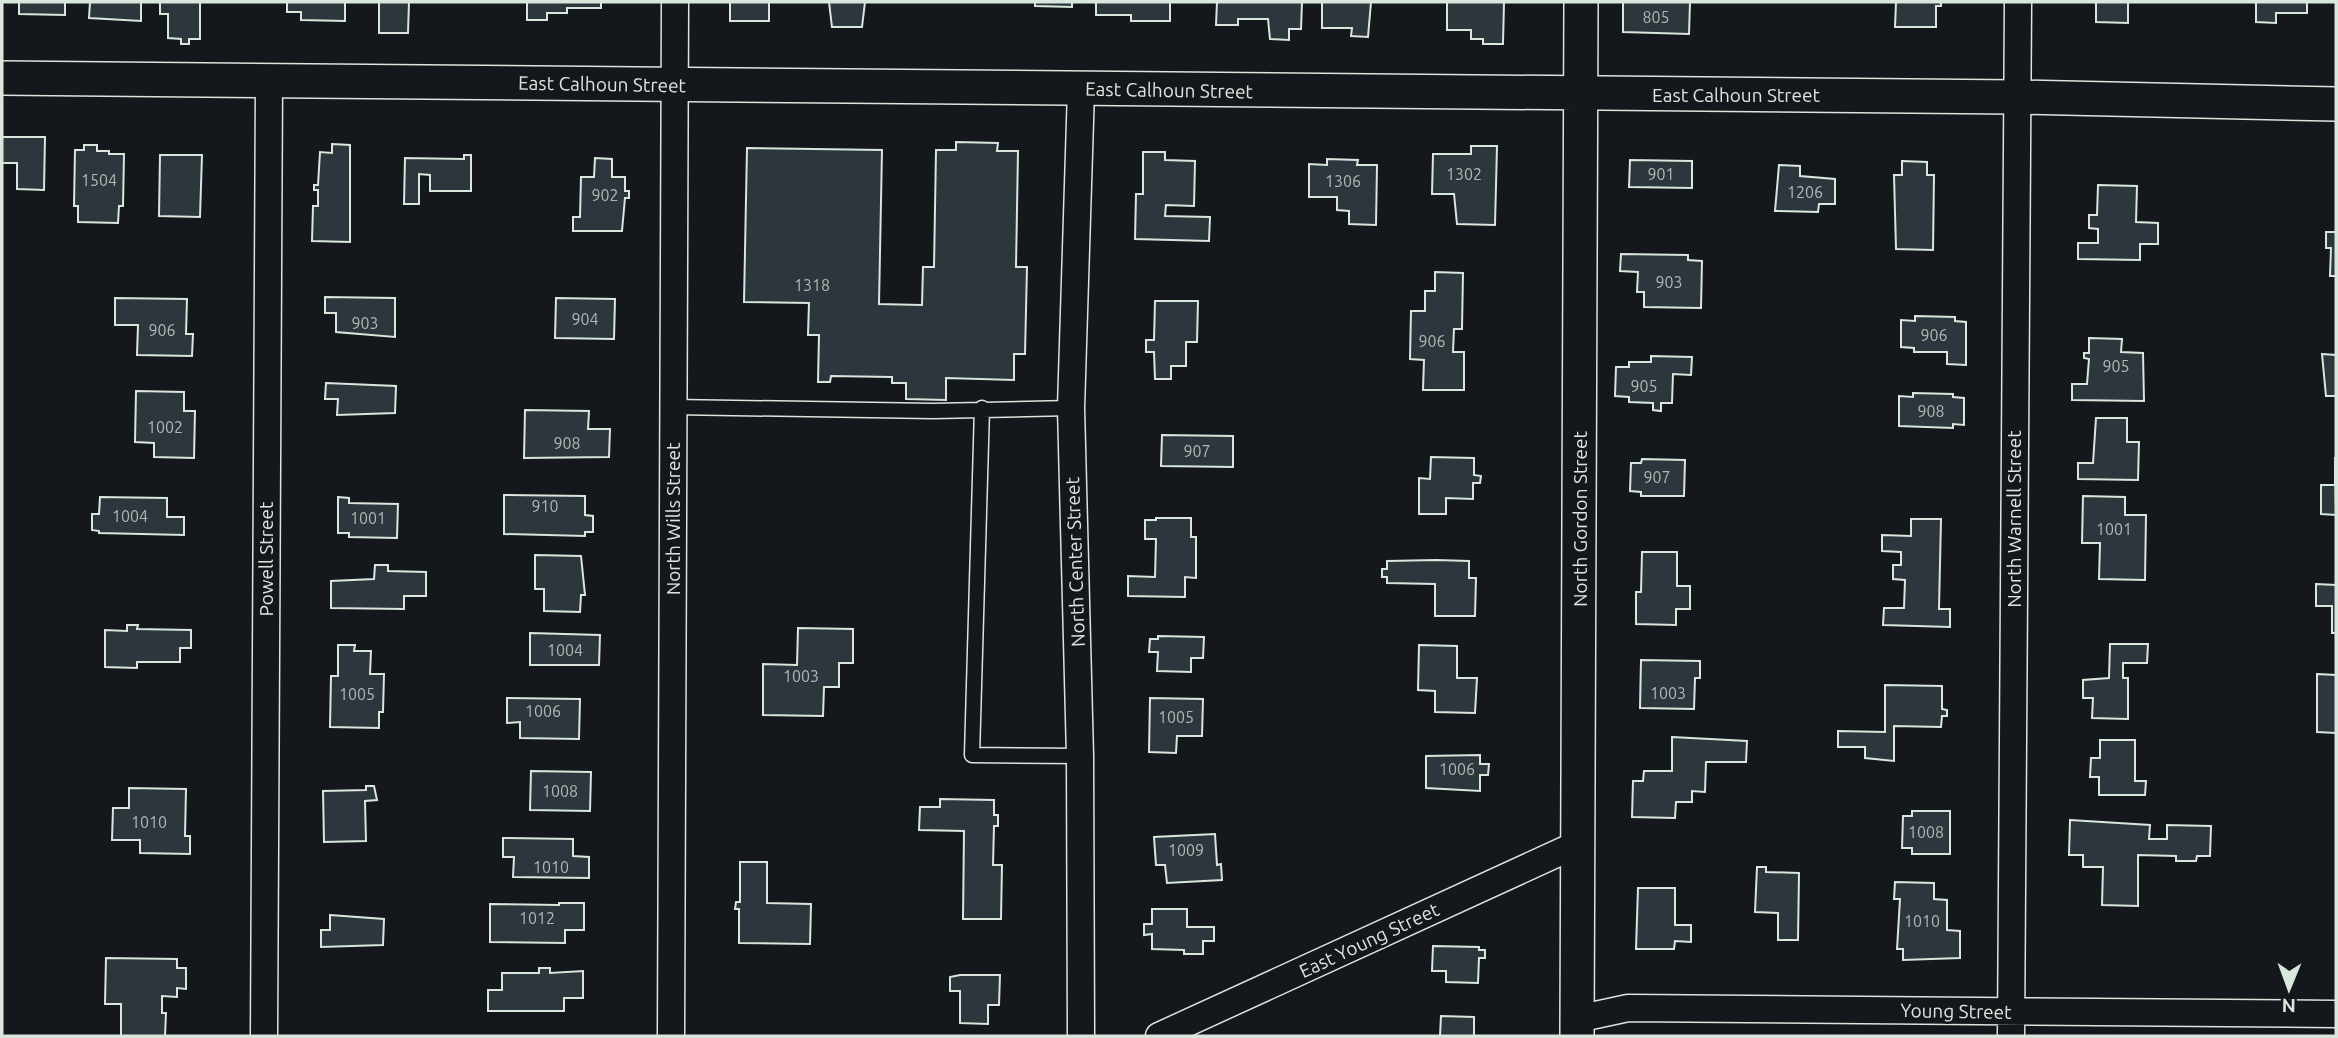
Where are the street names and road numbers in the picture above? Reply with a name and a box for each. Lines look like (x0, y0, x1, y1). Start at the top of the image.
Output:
street label: East Calhoun Street (518, 72, 687, 96)
street label: East Calhoun Street (1085, 78, 1254, 102)
street label: East Calhoun Street (1652, 84, 1820, 106)
street label: North Warnell Street (2003, 430, 2025, 608)
street label: North Gordon Street (1569, 431, 1591, 607)
street label: North Wills Street (662, 442, 684, 595)
street label: North Center Street (1061, 476, 1089, 647)
street label: Powell Street (255, 501, 277, 616)
street label: East Young Street (1296, 898, 1443, 982)
street label: Young Street (1900, 999, 2012, 1023)

